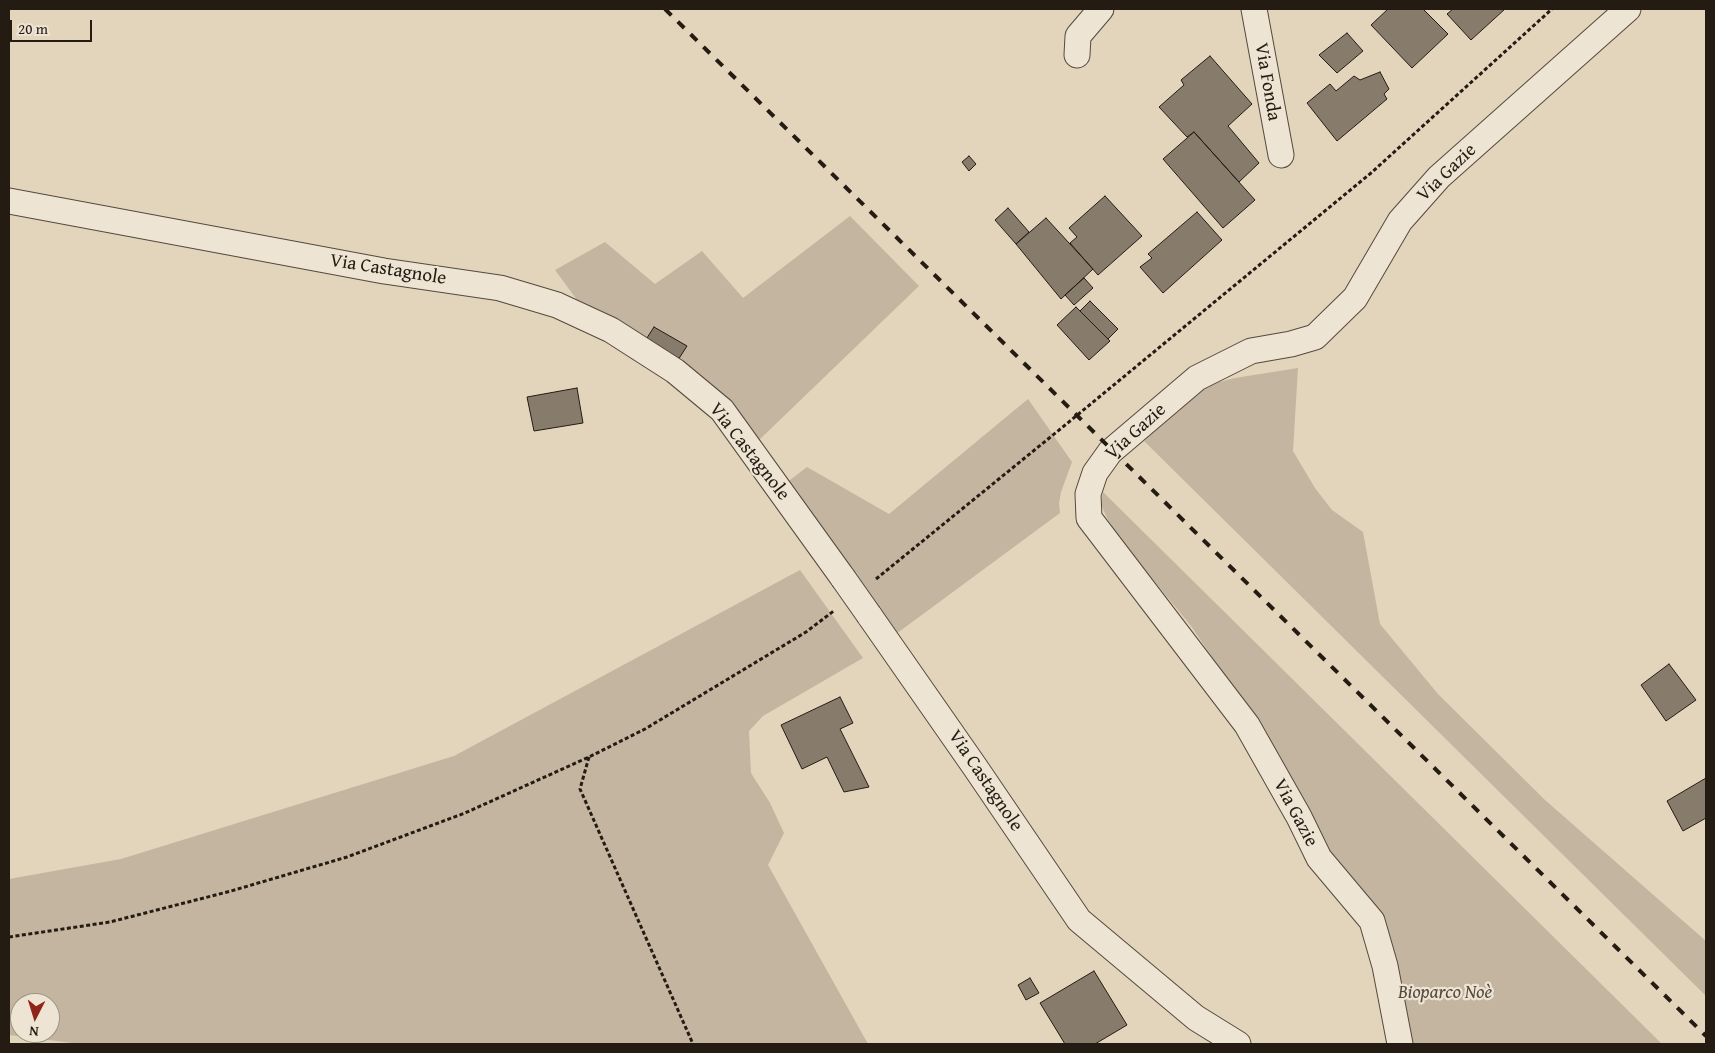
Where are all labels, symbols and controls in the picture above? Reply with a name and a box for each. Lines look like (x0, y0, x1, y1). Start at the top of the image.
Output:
scale bar (12, 10, 95, 42)
text: 20 m (18, 18, 48, 39)
street label: Via Fonda (1249, 41, 1285, 123)
street label: Via Gazie (1413, 139, 1481, 207)
street label: Via Castagnole (328, 250, 448, 290)
street label: Via Castagnole (704, 399, 794, 505)
street label: Via Gazie (1101, 399, 1171, 465)
street label: Via Castagnole (943, 726, 1027, 836)
street label: Via Gazie (1268, 775, 1322, 851)
park label: Bioparco Noè (1398, 982, 1492, 1004)
north arrow (10, 993, 60, 1043)
text: N (28, 1022, 39, 1042)

